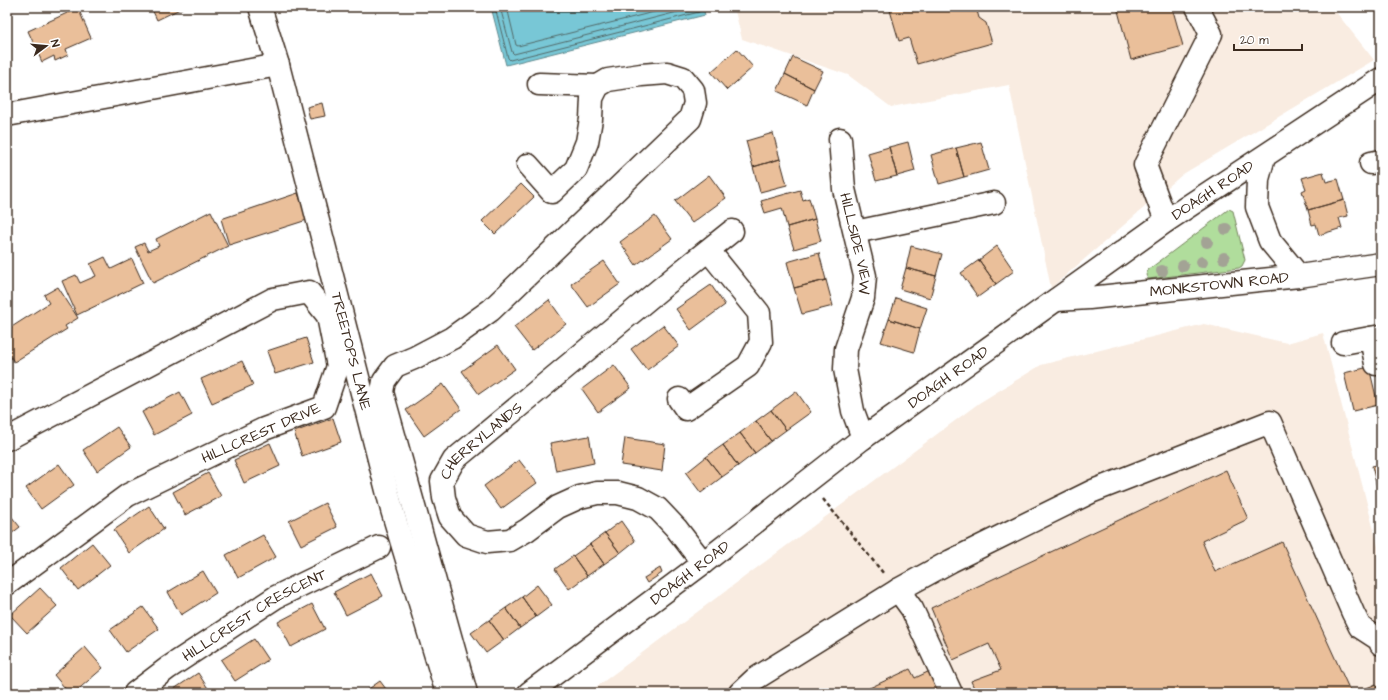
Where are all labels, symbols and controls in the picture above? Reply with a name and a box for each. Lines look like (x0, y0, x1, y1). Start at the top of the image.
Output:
north arrow (26, 26, 66, 66)
scale bar (1234, 26, 1302, 52)
text: 20 m (1240, 32, 1269, 49)
text: N (47, 38, 63, 49)
street label: DOAGH ROAD (1167, 155, 1258, 225)
street label: HILLSIDE VIEW (835, 191, 876, 295)
street label: MONKSTOWN ROAD (1149, 267, 1290, 302)
street label: TREETOPS LANE (326, 290, 376, 412)
street label: DOAGH ROAD (903, 341, 993, 413)
street label: HILLCREST DRIVE (198, 397, 324, 469)
street label: CHERRYLANDS (435, 397, 527, 483)
street label: DOAGH ROAD (646, 535, 734, 610)
street label: HILLCREST CRESCENT (178, 563, 331, 666)

